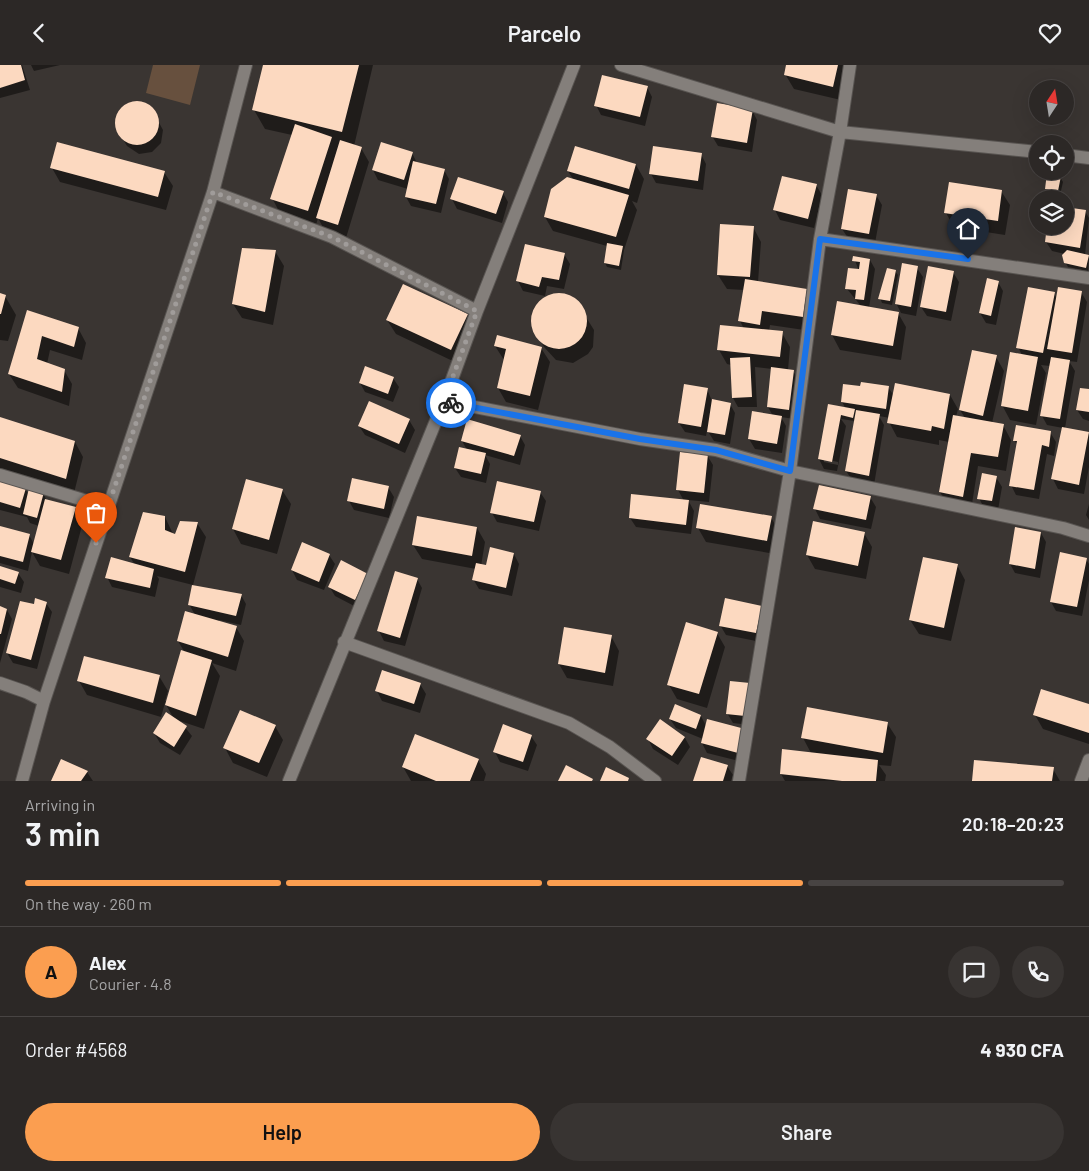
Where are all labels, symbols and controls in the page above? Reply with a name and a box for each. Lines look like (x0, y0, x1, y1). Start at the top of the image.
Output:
icon: back (25, 19, 53, 47)
icon: heart (1036, 19, 1064, 47)
text: Parcelo (508, 20, 581, 46)
north arrow (1029, 80, 1074, 125)
map controls (1029, 80, 1074, 235)
button: locate (1029, 135, 1074, 180)
button: layers (1029, 190, 1074, 235)
pin (947, 208, 989, 259)
icon: home (954, 215, 982, 243)
courier (426, 378, 476, 428)
icon: bike (437, 389, 465, 417)
pin (75, 492, 117, 543)
icon: bag (82, 499, 110, 527)
text: Arriving in (25, 795, 95, 814)
text: 20:18–20:23 (962, 812, 1064, 835)
text: 3 min (25, 814, 101, 852)
text: On the way · 260 m (25, 894, 152, 913)
button: chat (948, 946, 1000, 998)
button: phone (1012, 946, 1064, 998)
text: Alex (89, 951, 127, 974)
text: A (45, 960, 57, 983)
text: Courier · 4.8 (89, 974, 172, 993)
text: Order #4568 (25, 1038, 127, 1061)
text: 4 930 CFA (980, 1038, 1064, 1061)
button: Help (25, 1103, 540, 1161)
button: Share (550, 1103, 1064, 1161)

